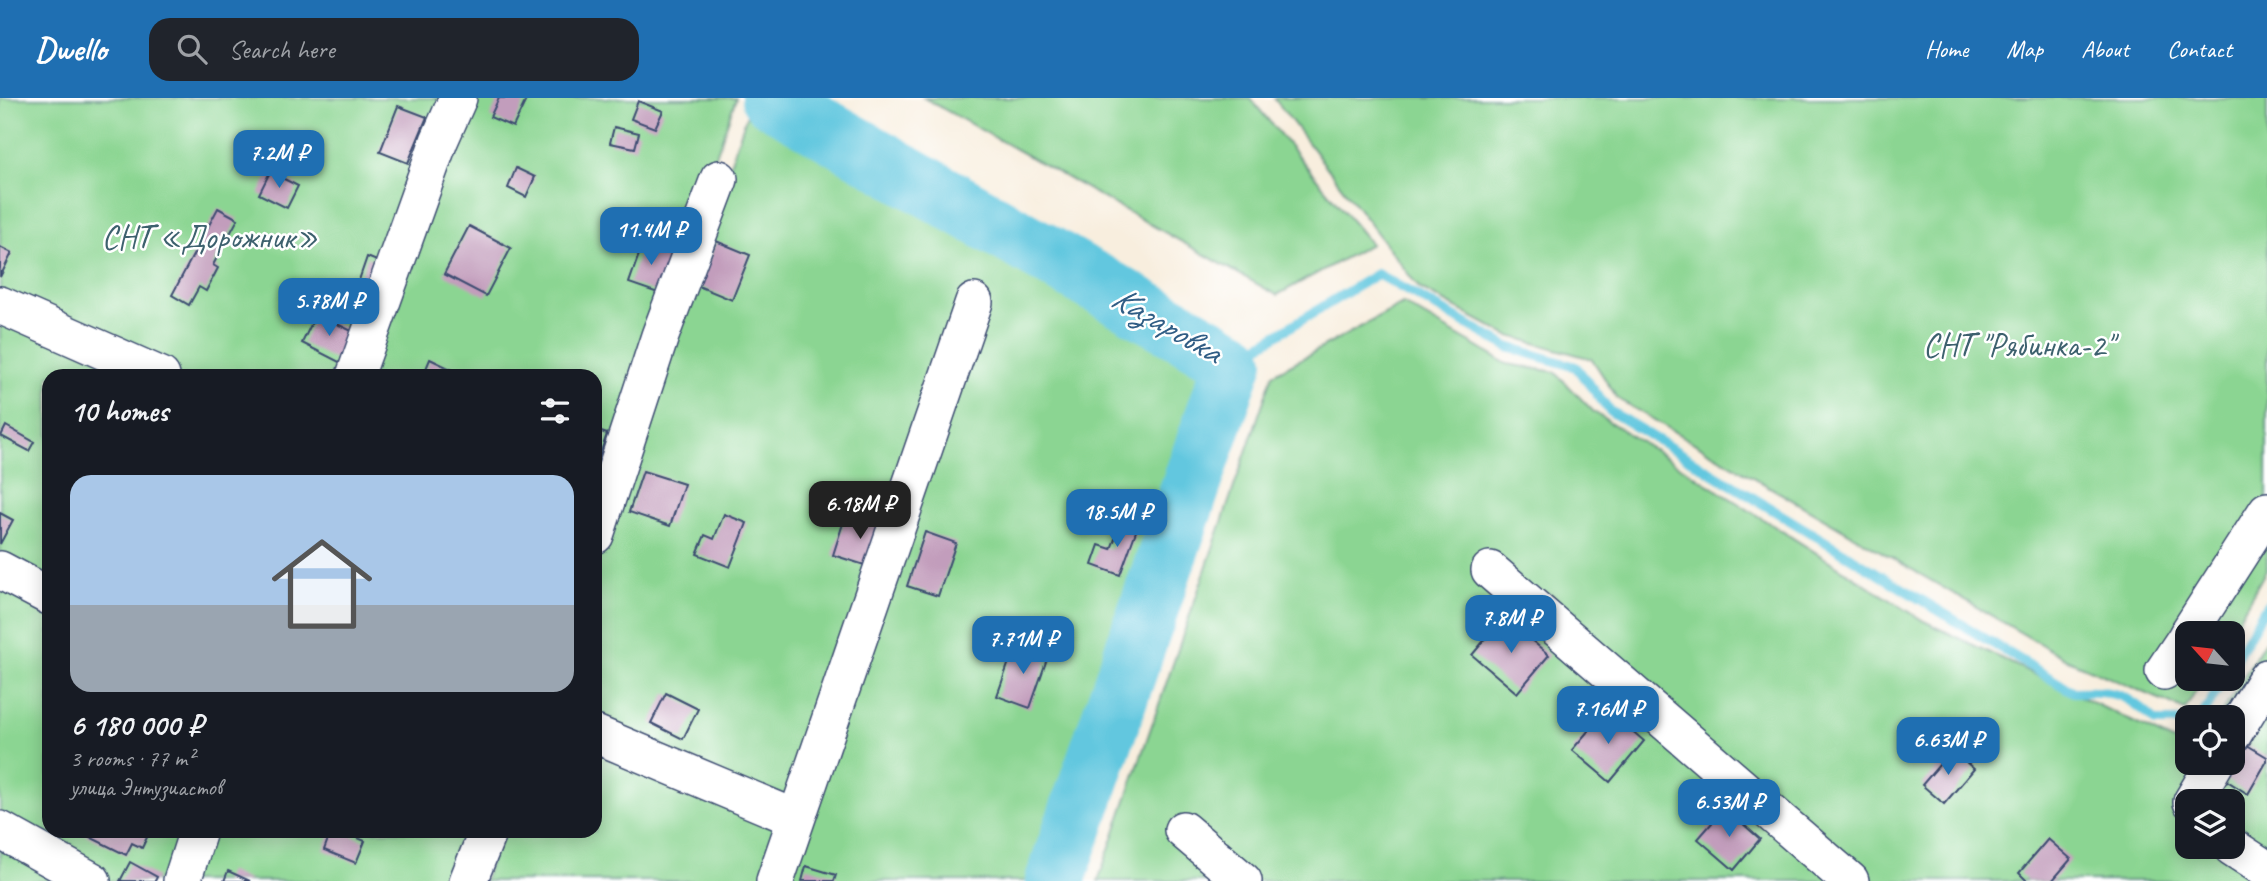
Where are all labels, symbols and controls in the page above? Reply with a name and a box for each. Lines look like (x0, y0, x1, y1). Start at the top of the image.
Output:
search box (149, 18, 639, 81)
text: Dwello (35, 28, 107, 70)
icon: search (173, 30, 211, 68)
text: Search here (229, 33, 335, 66)
text: Home (1925, 34, 1968, 64)
text: Map (2006, 34, 2043, 64)
text: About (2081, 34, 2129, 64)
text: Contact (2167, 34, 2232, 64)
pin: 7.2M ₽ (222, 130, 336, 190)
text: 7.2M ₽ (249, 138, 309, 167)
pin: 11.4M ₽ (586, 208, 716, 267)
text: 11.4M ₽ (616, 215, 686, 244)
park label: СНТ «Дорожник» (102, 216, 318, 258)
water label: Казаровка (1104, 275, 1233, 375)
pin: 5.78M ₽ (264, 278, 394, 338)
text: 5.78M ₽ (294, 286, 364, 315)
park label: СНТ "Рябинка-2" (1923, 324, 2119, 366)
text: 10 homes (70, 392, 168, 430)
icon: filters (536, 392, 574, 430)
pin: 6.18M ₽ (795, 482, 925, 541)
text: 6.18M ₽ (825, 489, 895, 518)
pin: 18.5M ₽ (1052, 490, 1182, 549)
text: 18.5M ₽ (1082, 497, 1152, 526)
icon: home (259, 521, 385, 647)
pin: 7.8M ₽ (1454, 596, 1568, 655)
text: 7.8M ₽ (1481, 603, 1541, 632)
pin: 7.71M ₽ (958, 616, 1088, 676)
north arrow (2175, 621, 2245, 691)
map controls (2175, 621, 2245, 859)
text: 7.71M ₽ (988, 624, 1058, 653)
pin: 7.16M ₽ (1543, 686, 1673, 746)
text: 7.16M ₽ (1573, 694, 1643, 723)
button: locate (2175, 705, 2245, 775)
text: 6 180 000 ₽ (70, 706, 202, 744)
pin: 6.63M ₽ (1883, 718, 2013, 777)
text: 6.63M ₽ (1913, 725, 1983, 754)
text: 3 rooms · 77 m² (70, 744, 194, 773)
text: улица Энтузиастов (70, 773, 222, 802)
pin: 6.53M ₽ (1664, 780, 1794, 839)
text: 6.53M ₽ (1694, 787, 1764, 816)
button: layers (2175, 789, 2245, 859)

